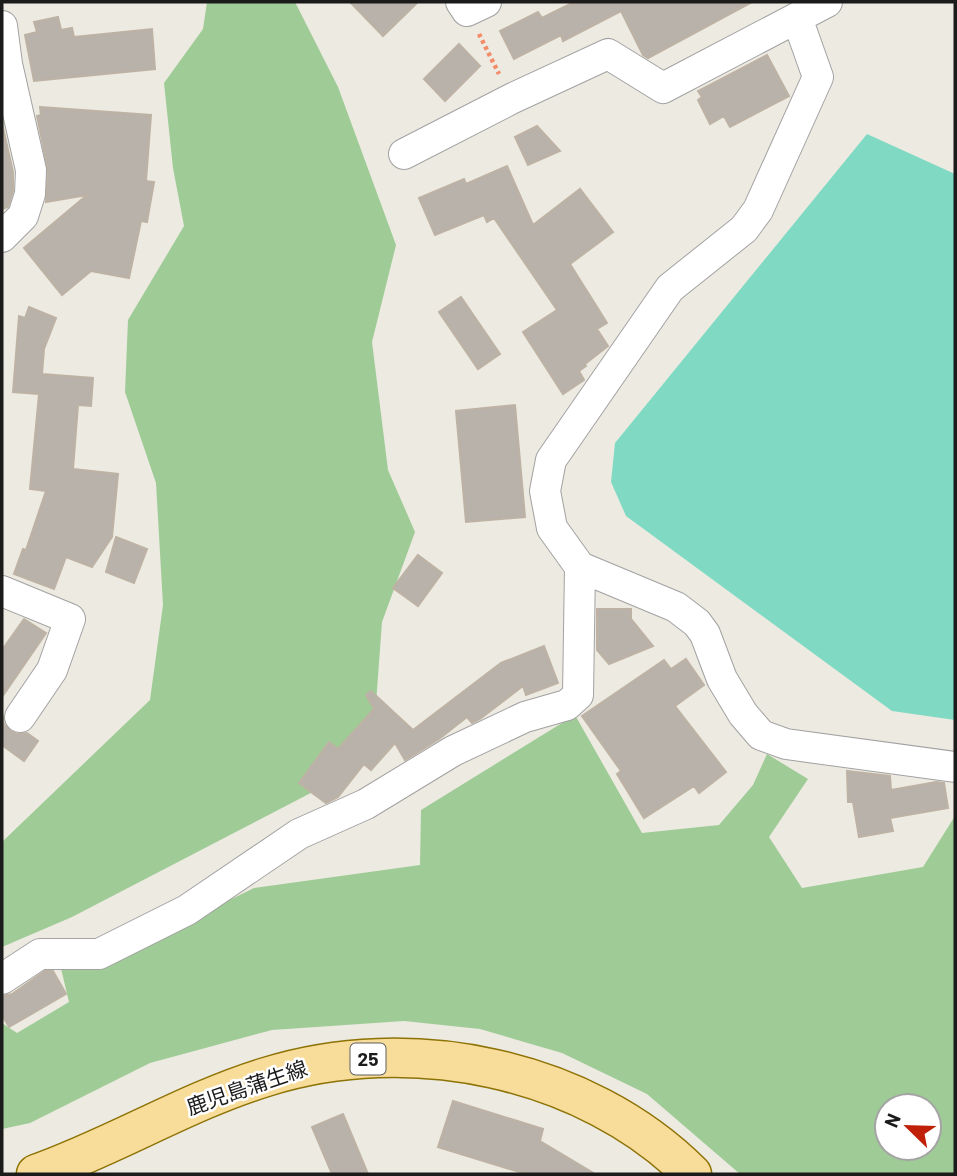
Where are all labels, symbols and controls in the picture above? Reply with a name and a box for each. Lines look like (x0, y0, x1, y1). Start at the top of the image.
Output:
road number: 25 (350, 1044, 386, 1074)
street label: 鹿児島蒲生線 (183, 1054, 310, 1119)
north arrow (873, 1092, 943, 1162)
text: N (879, 1110, 905, 1130)

